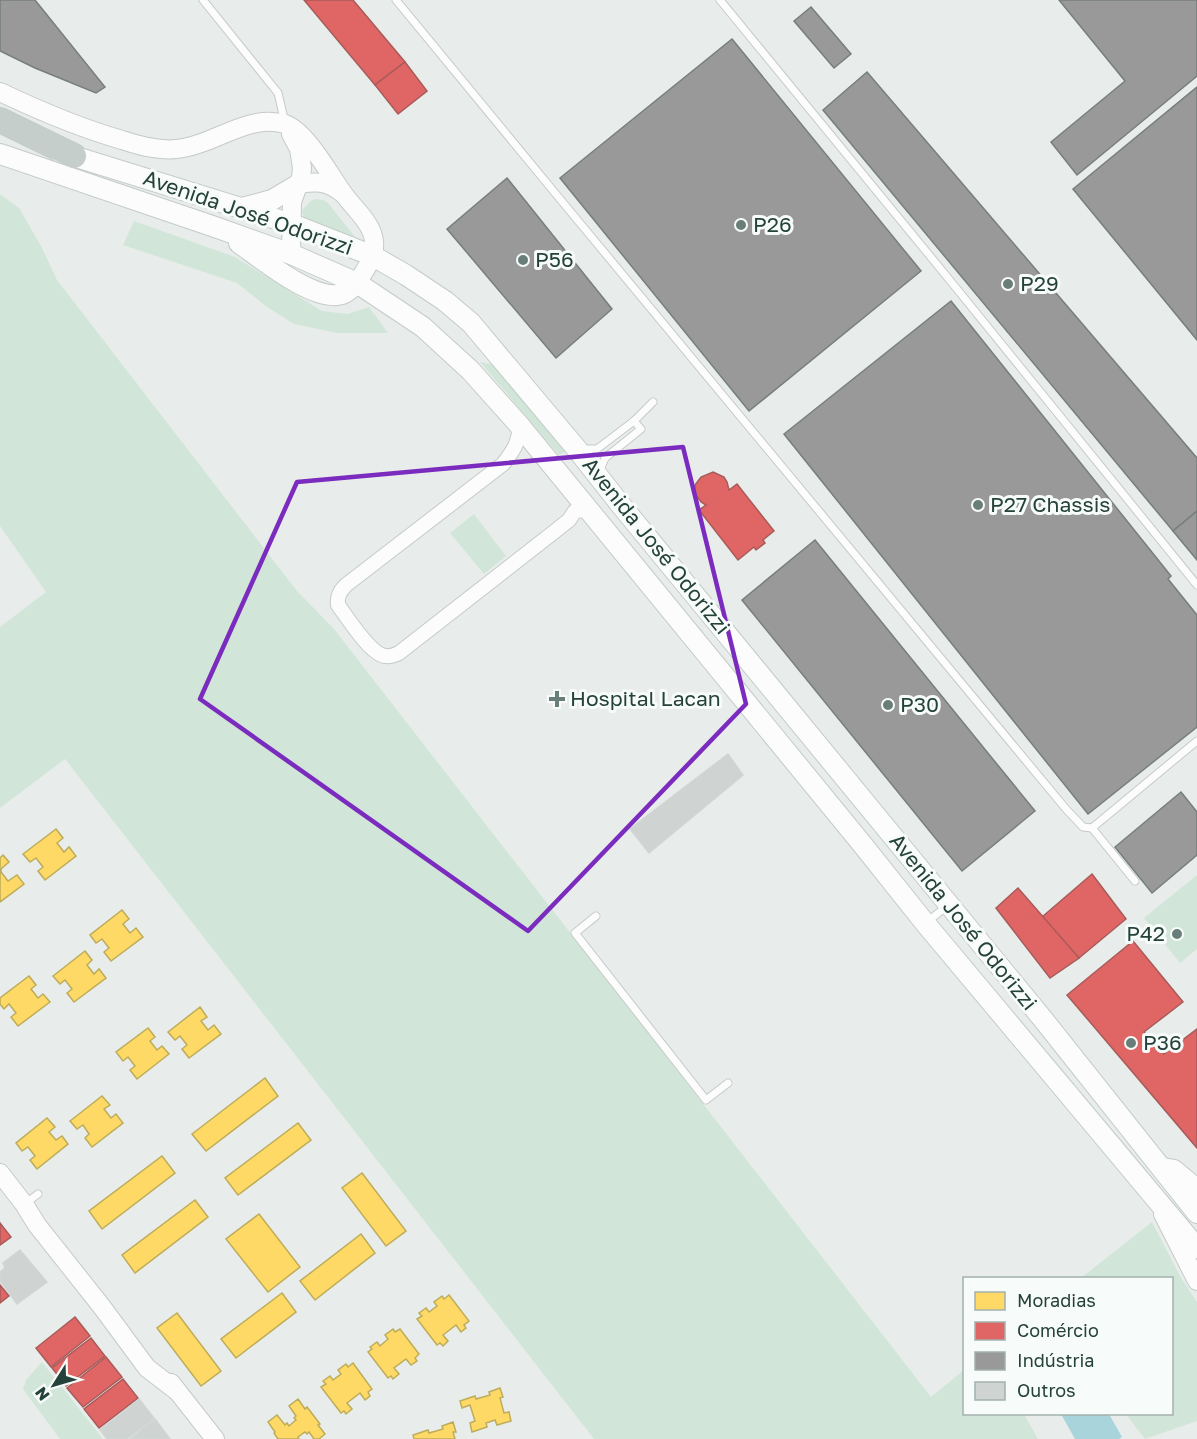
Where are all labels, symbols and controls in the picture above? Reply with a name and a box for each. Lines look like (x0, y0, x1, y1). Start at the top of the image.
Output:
street label: Avenida José Odorizzi (140, 164, 356, 260)
place label: P26 (753, 211, 792, 237)
marker: P26 (734, 218, 748, 232)
place label: P56 (535, 246, 574, 272)
marker: P56 (516, 253, 530, 267)
place label: P29 (1020, 270, 1059, 296)
marker: P29 (1001, 277, 1015, 291)
street label: Avenida José Odorizzi (577, 452, 736, 639)
place label: P27 Chassis (990, 491, 1110, 517)
marker: P27 Chassis (971, 498, 985, 512)
place label: Hospital Lacan (570, 685, 721, 711)
marker: Hospital Lacan (548, 690, 566, 708)
place label: P30 (900, 691, 939, 717)
marker: P30 (881, 698, 895, 712)
street label: Avenida José Odorizzi (884, 828, 1043, 1015)
place label: P42 (1126, 920, 1165, 946)
marker: P42 (1170, 927, 1184, 941)
place label: P36 (1143, 1029, 1182, 1055)
marker: P36 (1124, 1036, 1138, 1050)
legend (963, 1277, 1173, 1415)
text: Moradias (1017, 1289, 1096, 1311)
text: Comércio (1017, 1319, 1099, 1341)
text: Indústria (1017, 1349, 1094, 1371)
north arrow (24, 1355, 84, 1415)
text: Outros (1017, 1379, 1076, 1401)
text: N (30, 1383, 54, 1405)

